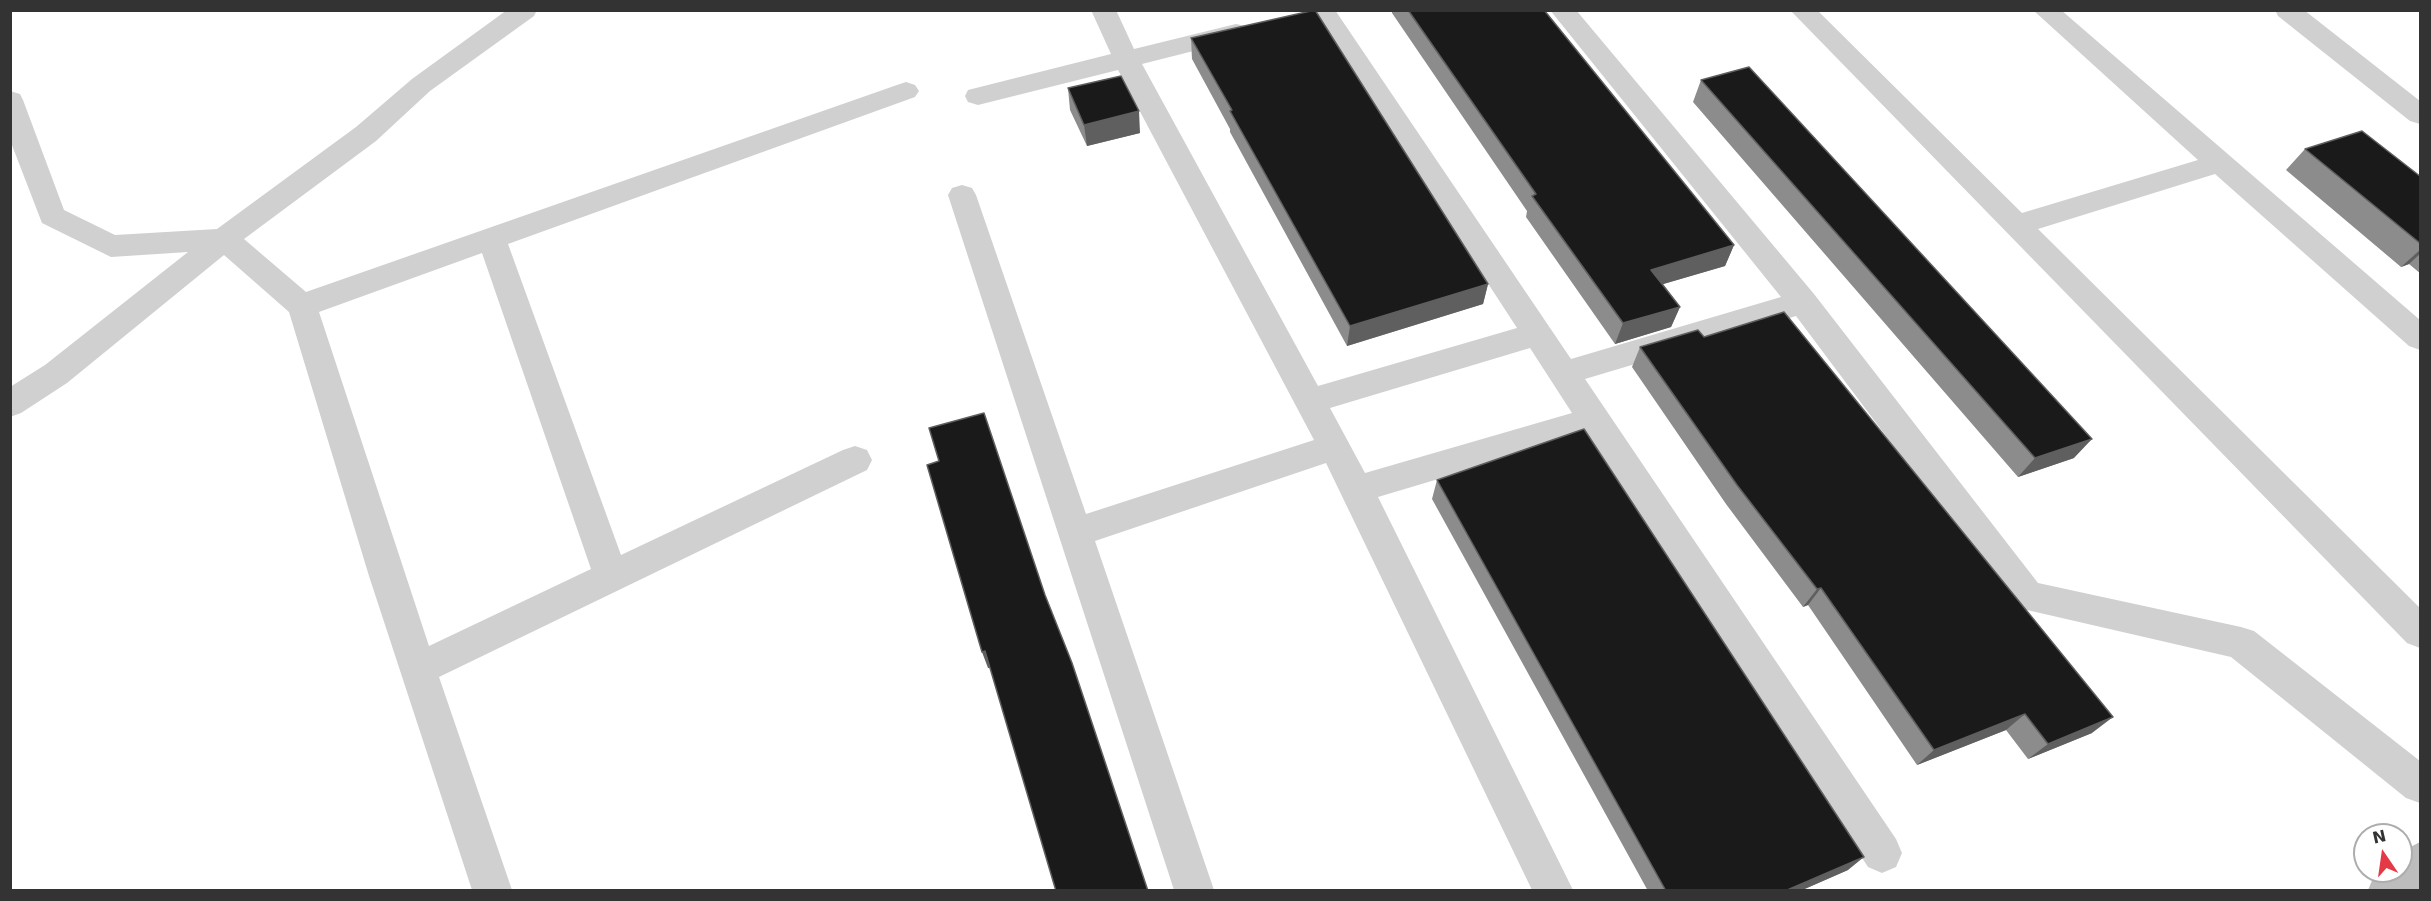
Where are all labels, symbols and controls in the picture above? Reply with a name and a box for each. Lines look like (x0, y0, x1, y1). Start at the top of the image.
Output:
north arrow (2353, 823, 2413, 883)
text: N (2371, 826, 2388, 848)

